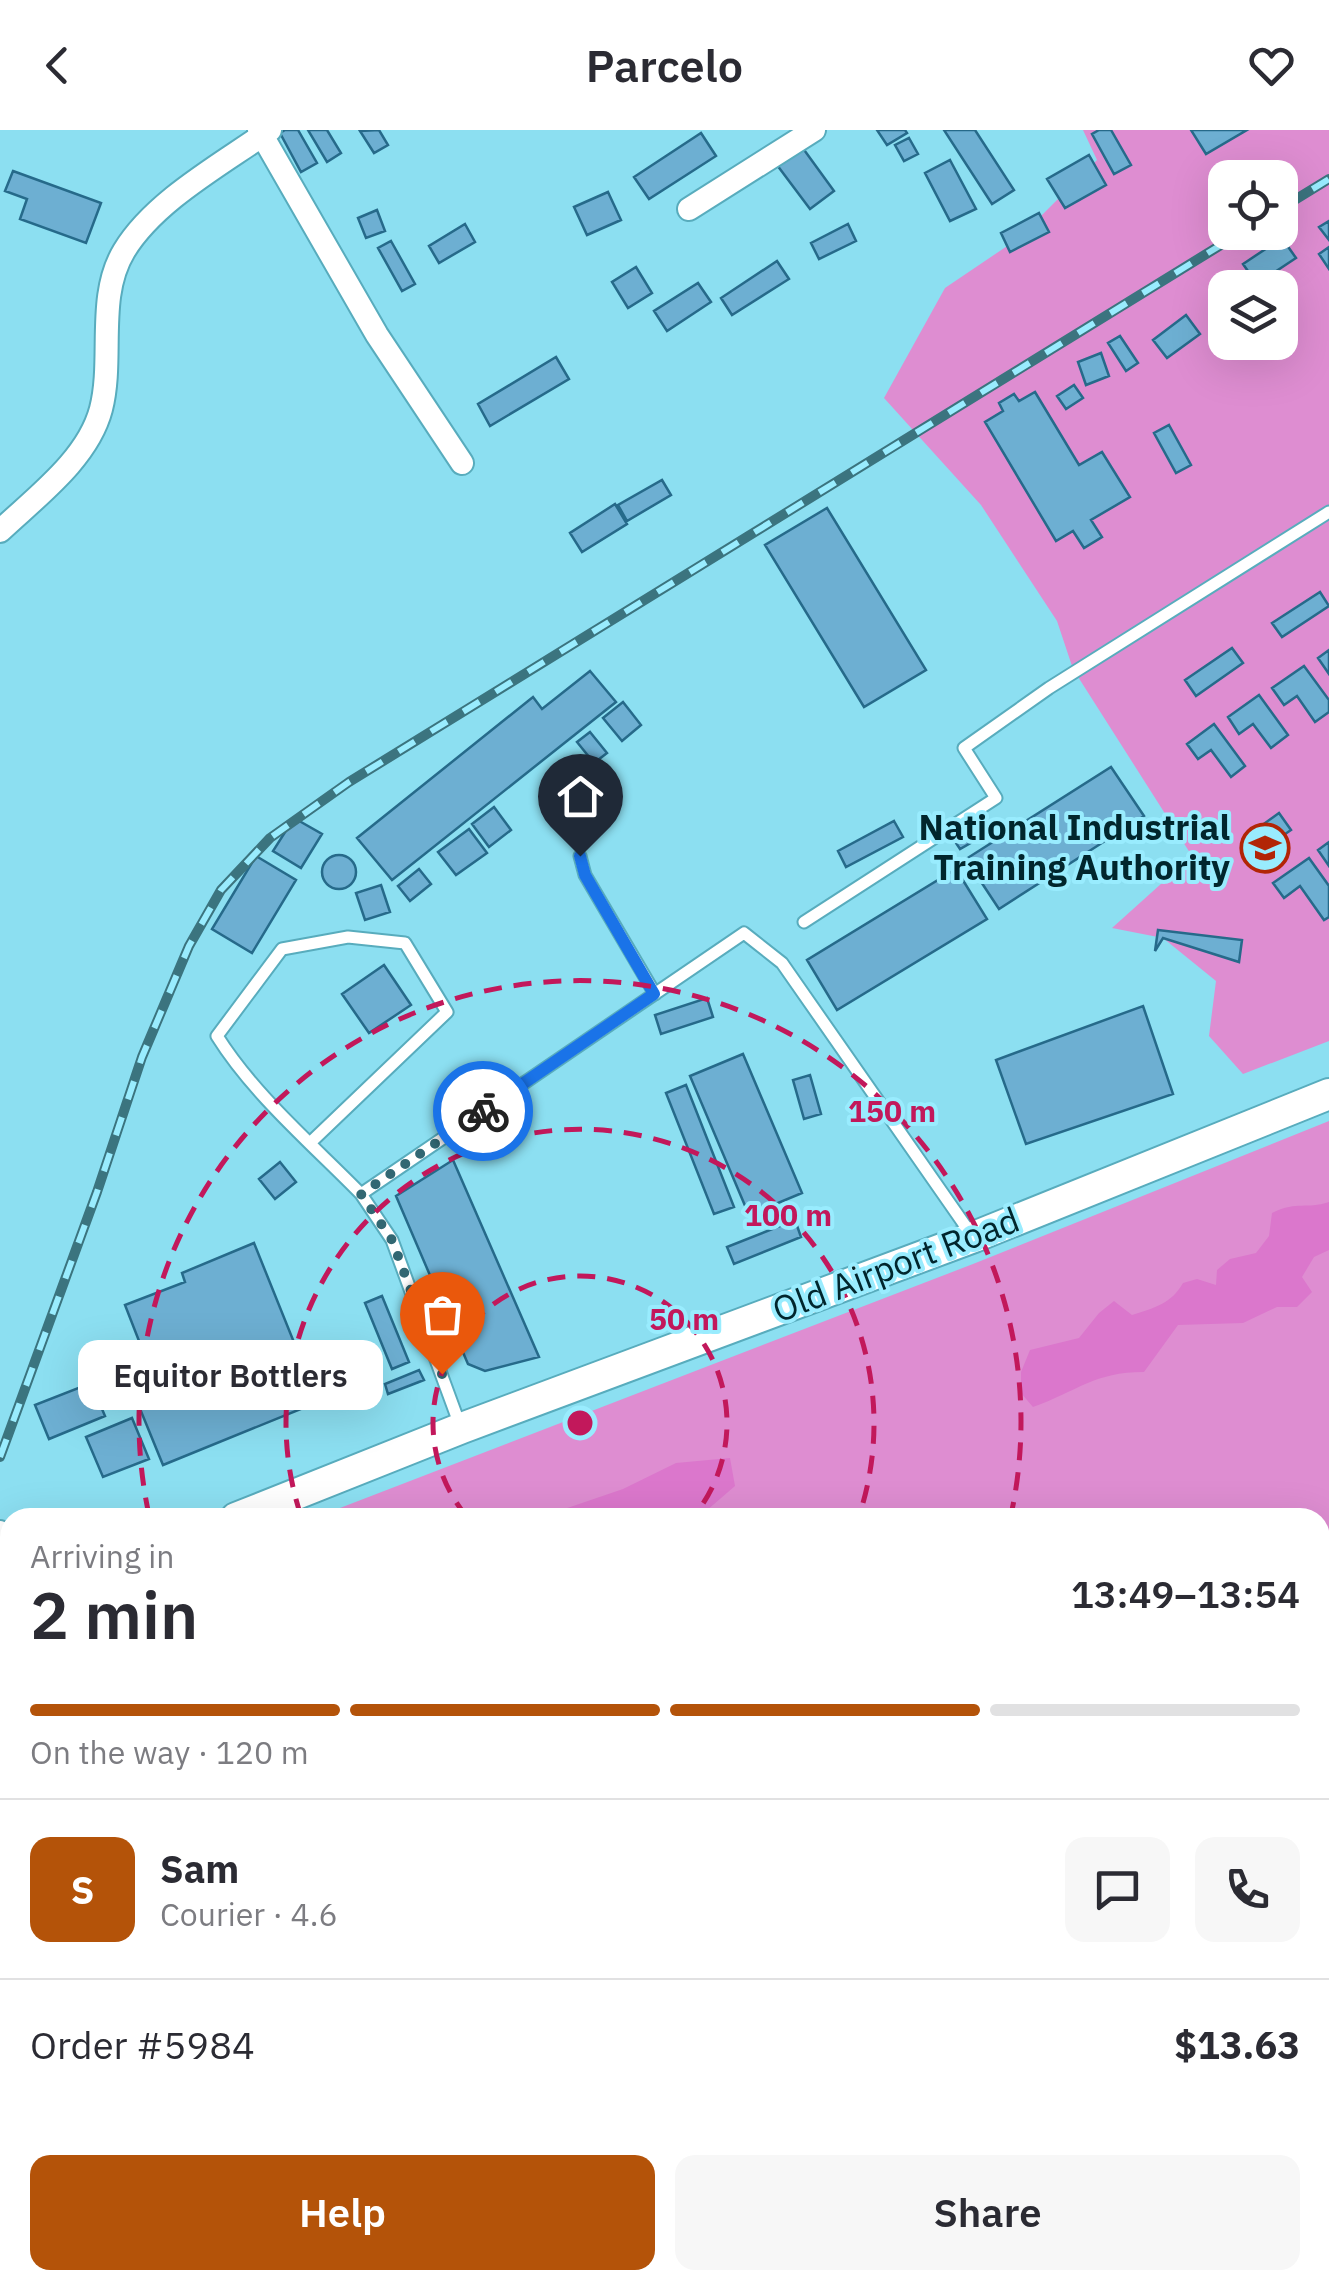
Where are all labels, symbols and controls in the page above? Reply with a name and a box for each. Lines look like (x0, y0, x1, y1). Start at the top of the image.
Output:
text: Parcelo (586, 36, 743, 94)
icon: back (30, 38, 85, 93)
icon: heart (1244, 38, 1299, 93)
map controls (1208, 160, 1298, 360)
button: locate (1208, 160, 1298, 250)
button: layers (1208, 270, 1298, 360)
pin (538, 754, 623, 857)
icon: home (553, 769, 608, 824)
place label: National Industrial Training Authority (919, 804, 1230, 890)
school or university icon: National Industrial Training Authority (1239, 822, 1291, 874)
courier (433, 1061, 533, 1161)
icon: bike (456, 1084, 511, 1139)
text: 150 m (848, 1091, 936, 1130)
text: 100 m (744, 1195, 832, 1234)
street label: Old Airport Road (766, 1196, 1026, 1332)
pin (400, 1272, 485, 1375)
icon: bag (415, 1287, 470, 1342)
text: 50 m (649, 1299, 719, 1338)
callout: Equitor Bottlers (77, 1339, 382, 1409)
text: Equitor Bottlers (113, 1354, 348, 1396)
centre of rings (562, 1405, 598, 1441)
text: Arriving in (30, 1535, 175, 1577)
text: 13:49–13:54 (1071, 1569, 1300, 1618)
text: 2 min (30, 1572, 198, 1657)
text: On the way · 120 m (30, 1731, 309, 1773)
button: chat (1065, 1837, 1170, 1942)
button: phone (1195, 1837, 1300, 1942)
text: Sam (160, 1844, 239, 1893)
text: S (71, 1865, 94, 1914)
text: Courier · 4.6 (160, 1893, 338, 1935)
text: Order #5984 (30, 2020, 255, 2069)
text: $13.63 (1174, 2020, 1300, 2069)
button: Help (30, 2155, 655, 2270)
button: Share (675, 2155, 1300, 2270)

